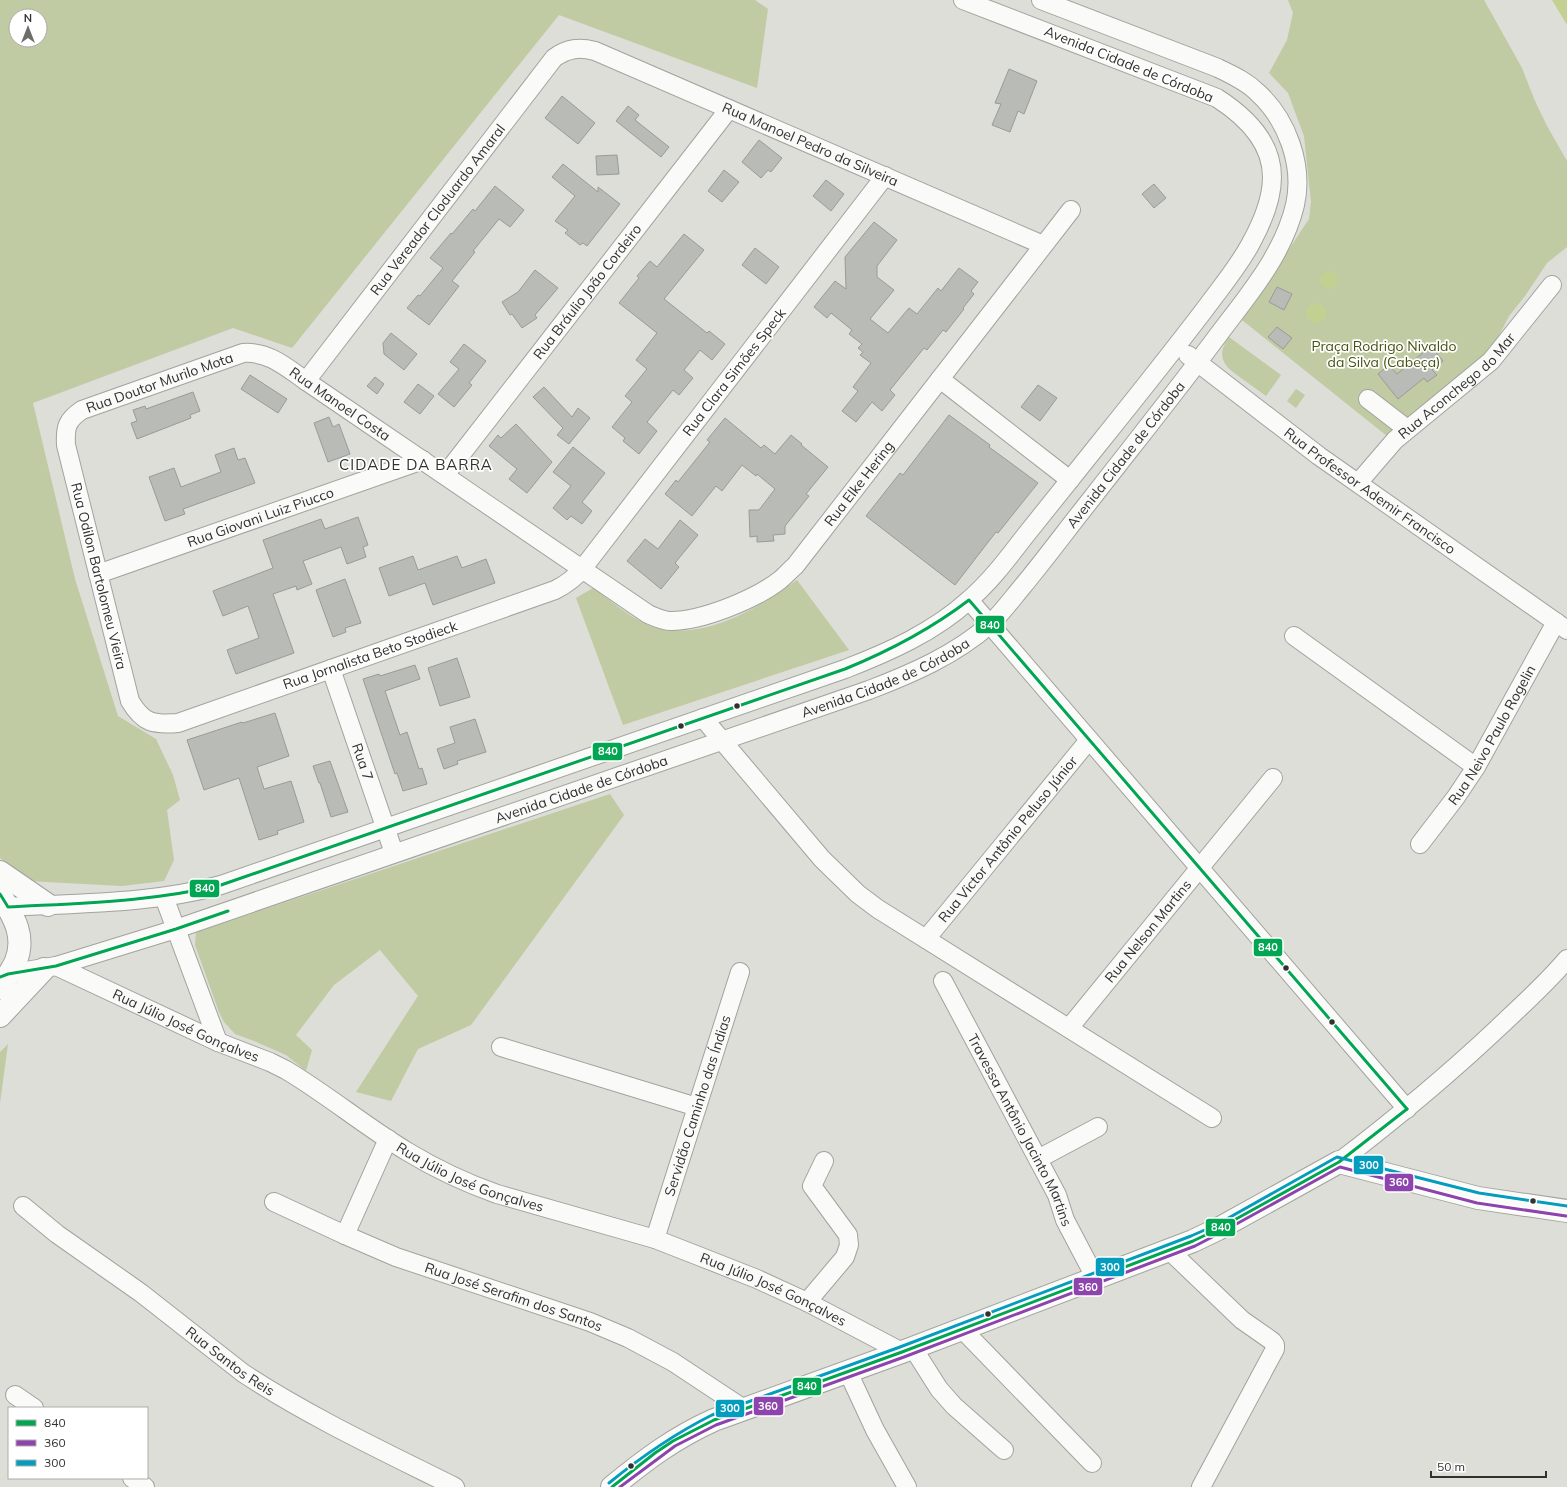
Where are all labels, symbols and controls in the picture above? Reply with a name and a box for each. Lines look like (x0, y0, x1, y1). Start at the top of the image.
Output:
north arrow (8, 8, 48, 48)
text: N (24, 11, 32, 25)
street label: Avenida Cidade de Córdoba (1042, 22, 1216, 106)
street label: Rua Manoel Pedro da Silveira (719, 98, 901, 190)
street label: Rua Vereador Cloduardo Amaral (366, 120, 509, 299)
street label: Rua Bráulio João Cordeiro (529, 220, 645, 363)
street label: Rua Clara Simões Speck (678, 304, 790, 440)
street label: Rua Aconchego do Mar (1394, 328, 1520, 443)
park label: Praça Rodrigo Nivaldo da Silva (Cabeça) (1312, 337, 1456, 371)
street label: Rua Doutor Murilo Mota (84, 348, 235, 417)
street label: Rua Manoel Costa (286, 363, 394, 445)
street label: Avenida Cidade de Córdoba (1063, 378, 1189, 532)
street label: Rua Professor Ademir Francisco (1280, 423, 1459, 558)
street label: Rua Elke Hering (820, 437, 898, 530)
district label: CIDADE DA BARRA (339, 455, 493, 474)
street label: Rua Odilon Bartolomeu Vieira (67, 481, 131, 671)
street label: Rua Giovani Luiz Piucco (185, 483, 336, 551)
line badge: 840 (975, 615, 1005, 634)
street label: Rua Jornalista Beto Stodieck (280, 616, 460, 693)
text: 840 (980, 618, 1000, 632)
street label: Avenida Cidade de Córdoba (799, 634, 973, 722)
street label: Rua Neivo Paulo Rogelin (1444, 662, 1540, 809)
unlabelled marker (732, 701, 742, 711)
unlabelled marker (676, 721, 686, 731)
street label: Rua 7 (348, 741, 377, 783)
line badge: 840 (592, 742, 623, 761)
text: 840 (598, 744, 618, 758)
street label: Avenida Cidade de Córdoba (493, 751, 670, 827)
street label: Rua Victor Antônio Peluso Júnior (934, 752, 1082, 926)
street label: Rua Nelson Martins (1101, 876, 1195, 986)
line badge: 840 (189, 879, 220, 898)
text: 840 (195, 881, 215, 895)
line badge: 840 (1253, 938, 1283, 957)
text: 840 (1258, 940, 1278, 954)
unlabelled marker (1281, 963, 1291, 973)
street label: Rua Júlio José Gonçalves (110, 985, 262, 1066)
street label: Servidão Caminho das Índias (660, 1013, 735, 1198)
unlabelled marker (1327, 1017, 1337, 1027)
street label: Travessa Antônio Jacinto Martins (964, 1031, 1076, 1230)
street label: Rua Júlio José Gonçalves (393, 1138, 546, 1216)
line badge: 300 (1353, 1155, 1384, 1175)
text: 300 (1359, 1158, 1379, 1172)
line badge: 360 (1384, 1173, 1414, 1192)
text: 360 (1389, 1175, 1409, 1189)
unlabelled marker (1528, 1196, 1538, 1206)
line badge: 840 (1205, 1218, 1236, 1237)
text: 840 (1211, 1220, 1231, 1234)
street label: Rua Júlio José Gonçalves (698, 1249, 850, 1330)
line badge: 300 (1095, 1257, 1125, 1277)
street label: Rua José Serafim dos Santos (422, 1258, 605, 1335)
text: 300 (1100, 1260, 1120, 1274)
line badge: 360 (1073, 1277, 1103, 1296)
text: 360 (1078, 1280, 1098, 1294)
unlabelled marker (983, 1309, 993, 1319)
street label: Rua Santos Reis (182, 1322, 278, 1400)
line badge: 840 (792, 1377, 822, 1396)
text: 840 (797, 1379, 817, 1393)
line badge: 360 (753, 1396, 784, 1416)
line badge: 300 (715, 1399, 745, 1418)
text: 360 (758, 1399, 778, 1413)
text: 300 (720, 1401, 740, 1415)
legend (8, 1407, 148, 1479)
text: 840 (44, 1415, 66, 1430)
text: 360 (44, 1435, 66, 1450)
scale bar (1431, 1453, 1546, 1479)
text: 300 (44, 1455, 66, 1470)
text: 50 m (1437, 1459, 1465, 1474)
unlabelled marker (626, 1461, 636, 1471)

